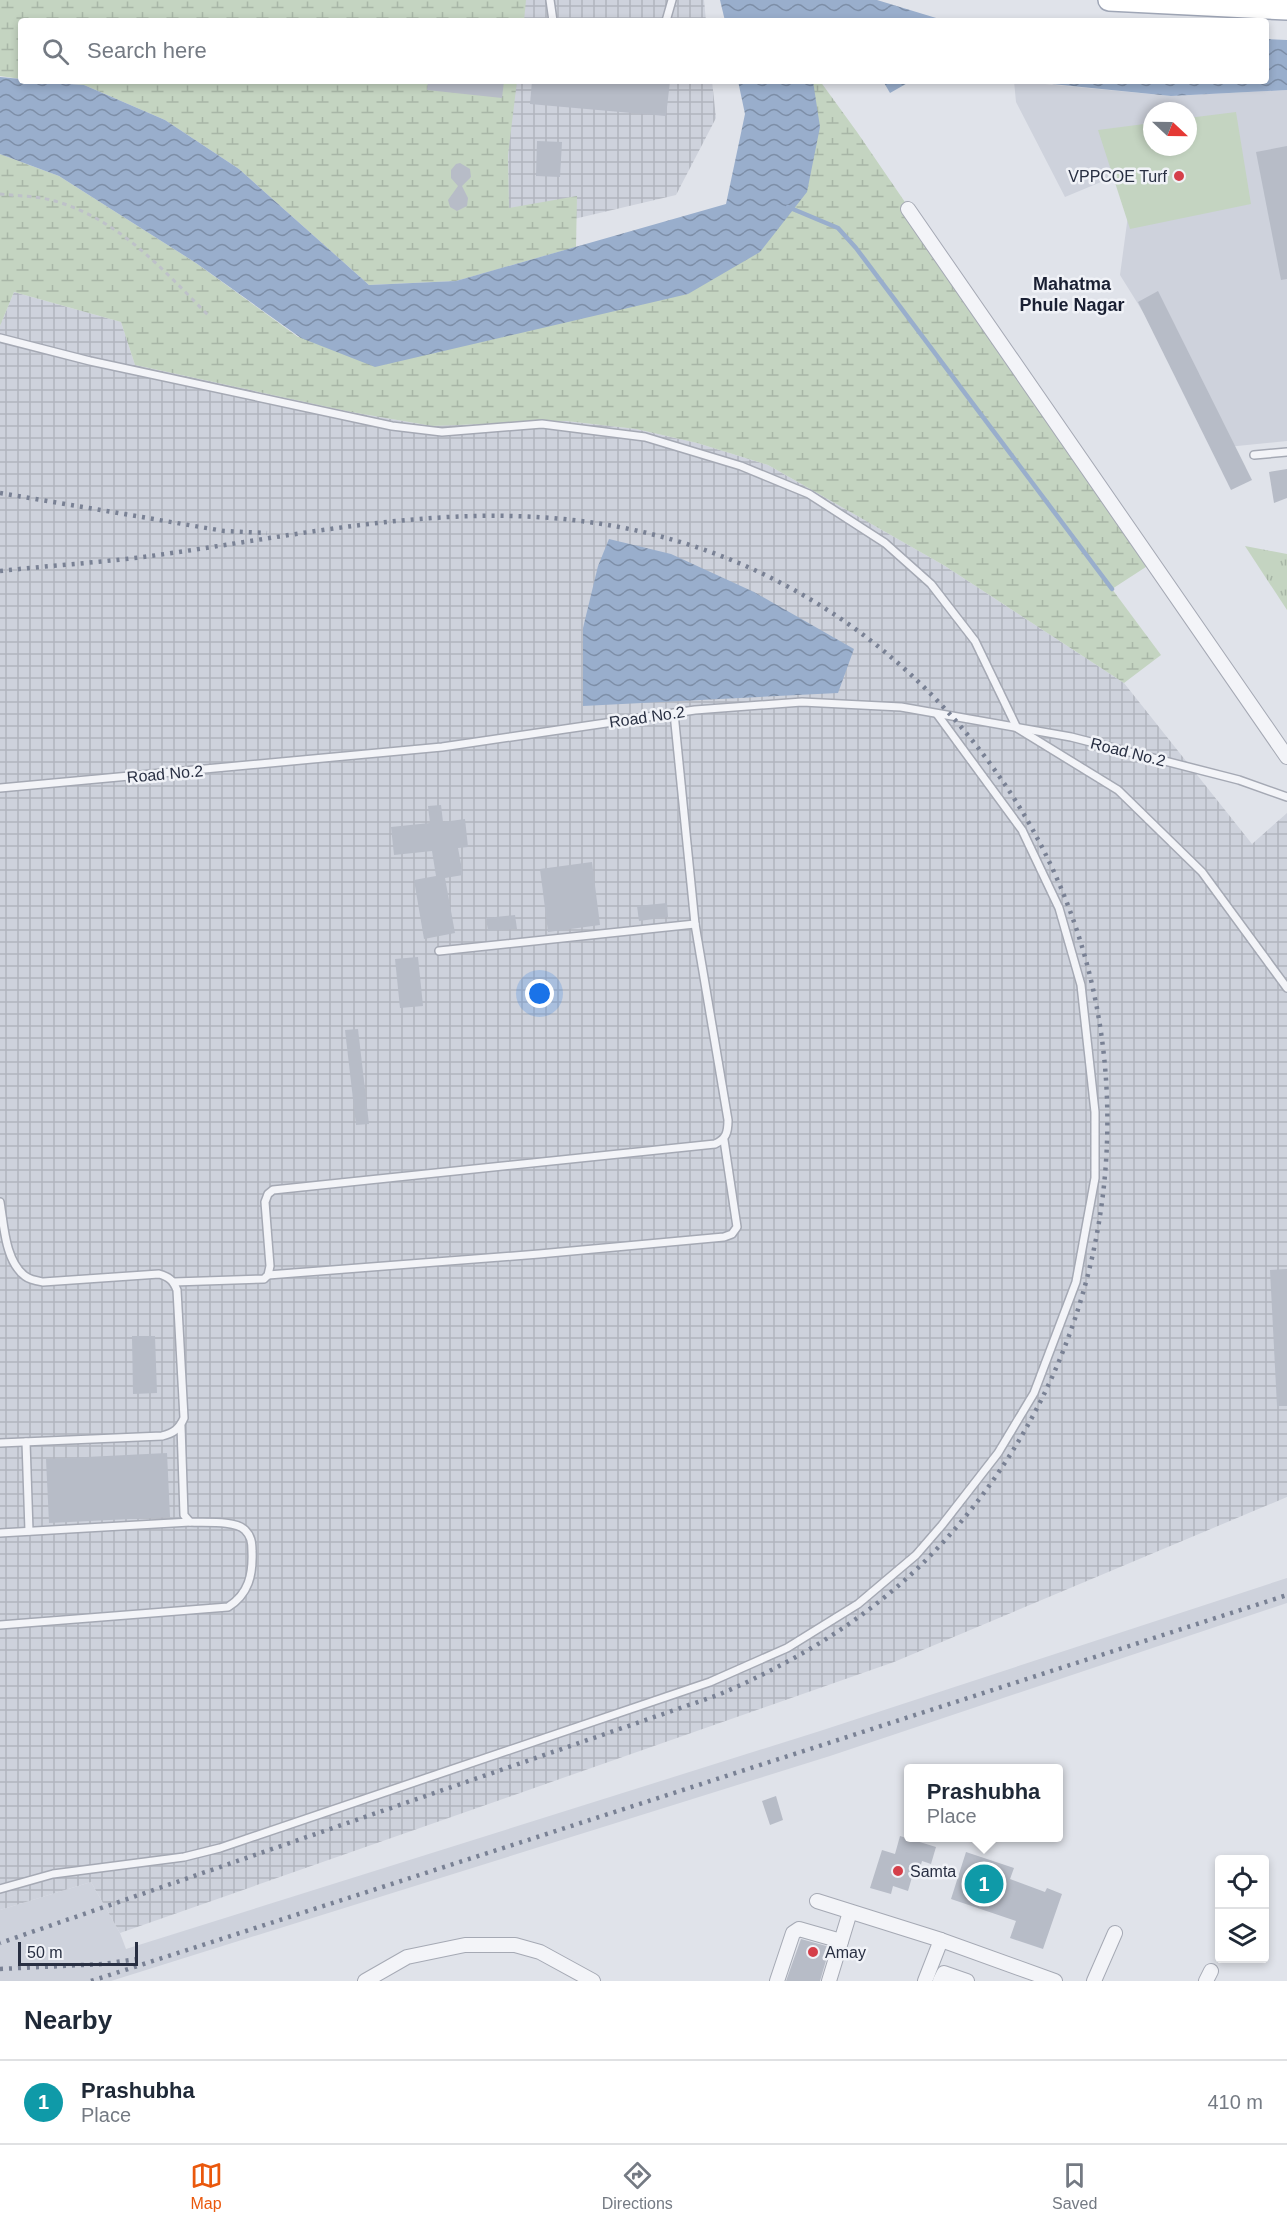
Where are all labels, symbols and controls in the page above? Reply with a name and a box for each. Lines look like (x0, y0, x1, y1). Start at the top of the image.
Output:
search box (18, 18, 1269, 84)
icon: search (39, 35, 72, 68)
text: Search here (87, 38, 207, 63)
north arrow (1143, 102, 1197, 156)
place label: VPPCOE Turf (1068, 168, 1168, 185)
marker: VPPCOE Turf (1172, 169, 1186, 183)
district label: Mahatma Phule Nagar (1019, 274, 1125, 315)
street label: Road No.2 (608, 703, 686, 731)
street label: Road No.2 (1089, 734, 1167, 770)
street label: Road No.2 (126, 762, 204, 786)
your location (525, 979, 554, 1008)
popup (904, 1764, 1063, 1842)
text: Prashubha (927, 1779, 1040, 1804)
text: Place (927, 1805, 977, 1827)
map controls (1215, 1855, 1269, 1963)
button: locate (1215, 1855, 1269, 1909)
pin: 1 (964, 1862, 1004, 1906)
place label: Samta (910, 1863, 956, 1880)
marker: Samta (891, 1864, 905, 1878)
button: layers (1215, 1909, 1269, 1963)
scale bar (18, 1939, 138, 1966)
text: 50 m (27, 1944, 63, 1961)
place label: Amay (825, 1944, 866, 1961)
marker: Amay (806, 1945, 820, 1959)
text: Nearby (24, 2005, 112, 2035)
text: Prashubha (81, 2078, 195, 2103)
text: 1 (38, 2091, 49, 2113)
text: 410 m (1207, 2091, 1263, 2113)
text: Place (81, 2104, 131, 2126)
tab: Map (190, 2159, 223, 2213)
tab: Directions (602, 2159, 673, 2213)
tab: Saved (1052, 2159, 1097, 2213)

